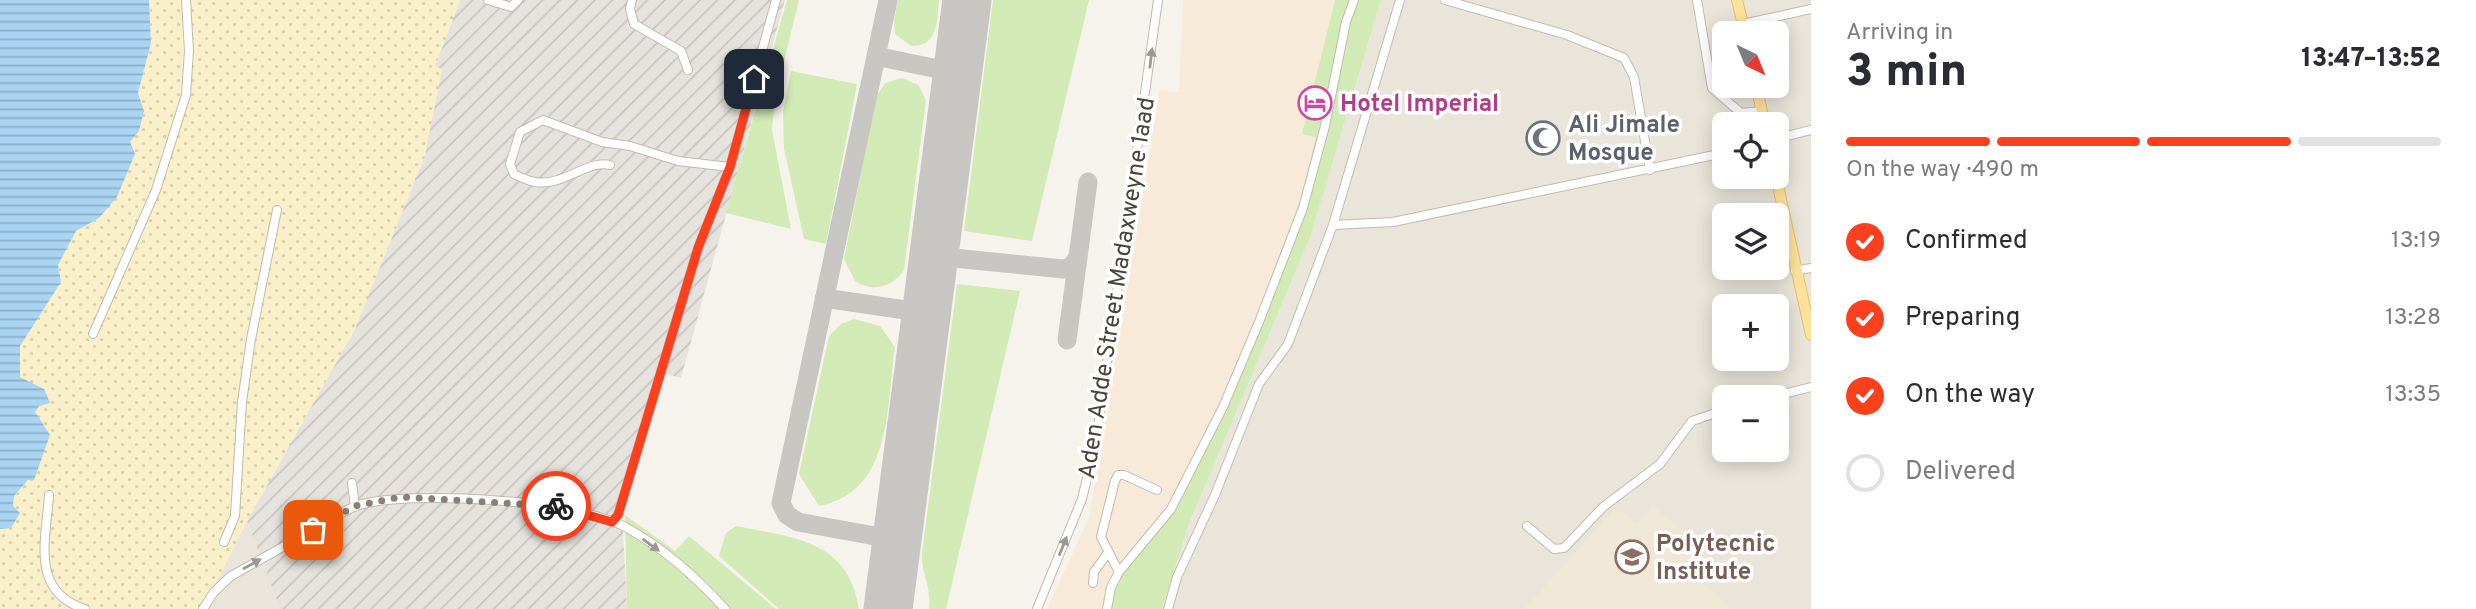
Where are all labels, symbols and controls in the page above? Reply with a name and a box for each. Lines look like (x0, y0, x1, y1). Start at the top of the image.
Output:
text: Arriving in (1846, 19, 1953, 48)
north arrow (1712, 21, 1788, 98)
map controls (1712, 21, 1789, 462)
text: 13:47–13:52 (2301, 43, 2441, 76)
text: 3 min (1846, 44, 1967, 103)
one-way arrow (1145, 47, 1156, 69)
pin (724, 49, 784, 109)
icon: home (735, 60, 773, 98)
hotel icon: Hotel Imperial (1296, 84, 1334, 122)
place label: Hotel Imperial (1340, 90, 1499, 120)
street label: Aden Adde Street Madaxweyne 1aad (1073, 95, 1163, 481)
place label: Ali Jimale Mosque (1568, 111, 1680, 169)
button: locate (1712, 112, 1789, 189)
mosque icon: Ali Jimale Mosque (1524, 119, 1562, 157)
text: On the way · 490 m (1846, 156, 2039, 185)
button: layers (1712, 203, 1789, 280)
icon: check (1846, 223, 1884, 261)
text: Confirmed (1905, 225, 2028, 258)
text: 13:19 (2391, 227, 2441, 256)
button: + (1712, 294, 1789, 371)
icon: check (1846, 300, 1884, 338)
text: Preparing (1905, 302, 2020, 335)
text: 13:28 (2385, 304, 2441, 333)
icon: check (1846, 377, 1884, 415)
text: On the way (1905, 379, 2035, 412)
text: 13:35 (2385, 381, 2441, 410)
button: − (1712, 385, 1789, 462)
text: Delivered (1905, 456, 2016, 489)
courier (521, 471, 591, 541)
icon: bike (537, 487, 575, 525)
pin (283, 500, 343, 560)
icon: bag (294, 511, 332, 549)
place label: Polytecnic Institute (1656, 530, 1775, 588)
one-way arrow (1057, 535, 1068, 556)
one-way arrow (642, 537, 660, 551)
school or university icon: Polytecnic Institute (1613, 538, 1651, 576)
one-way arrow (243, 558, 262, 570)

